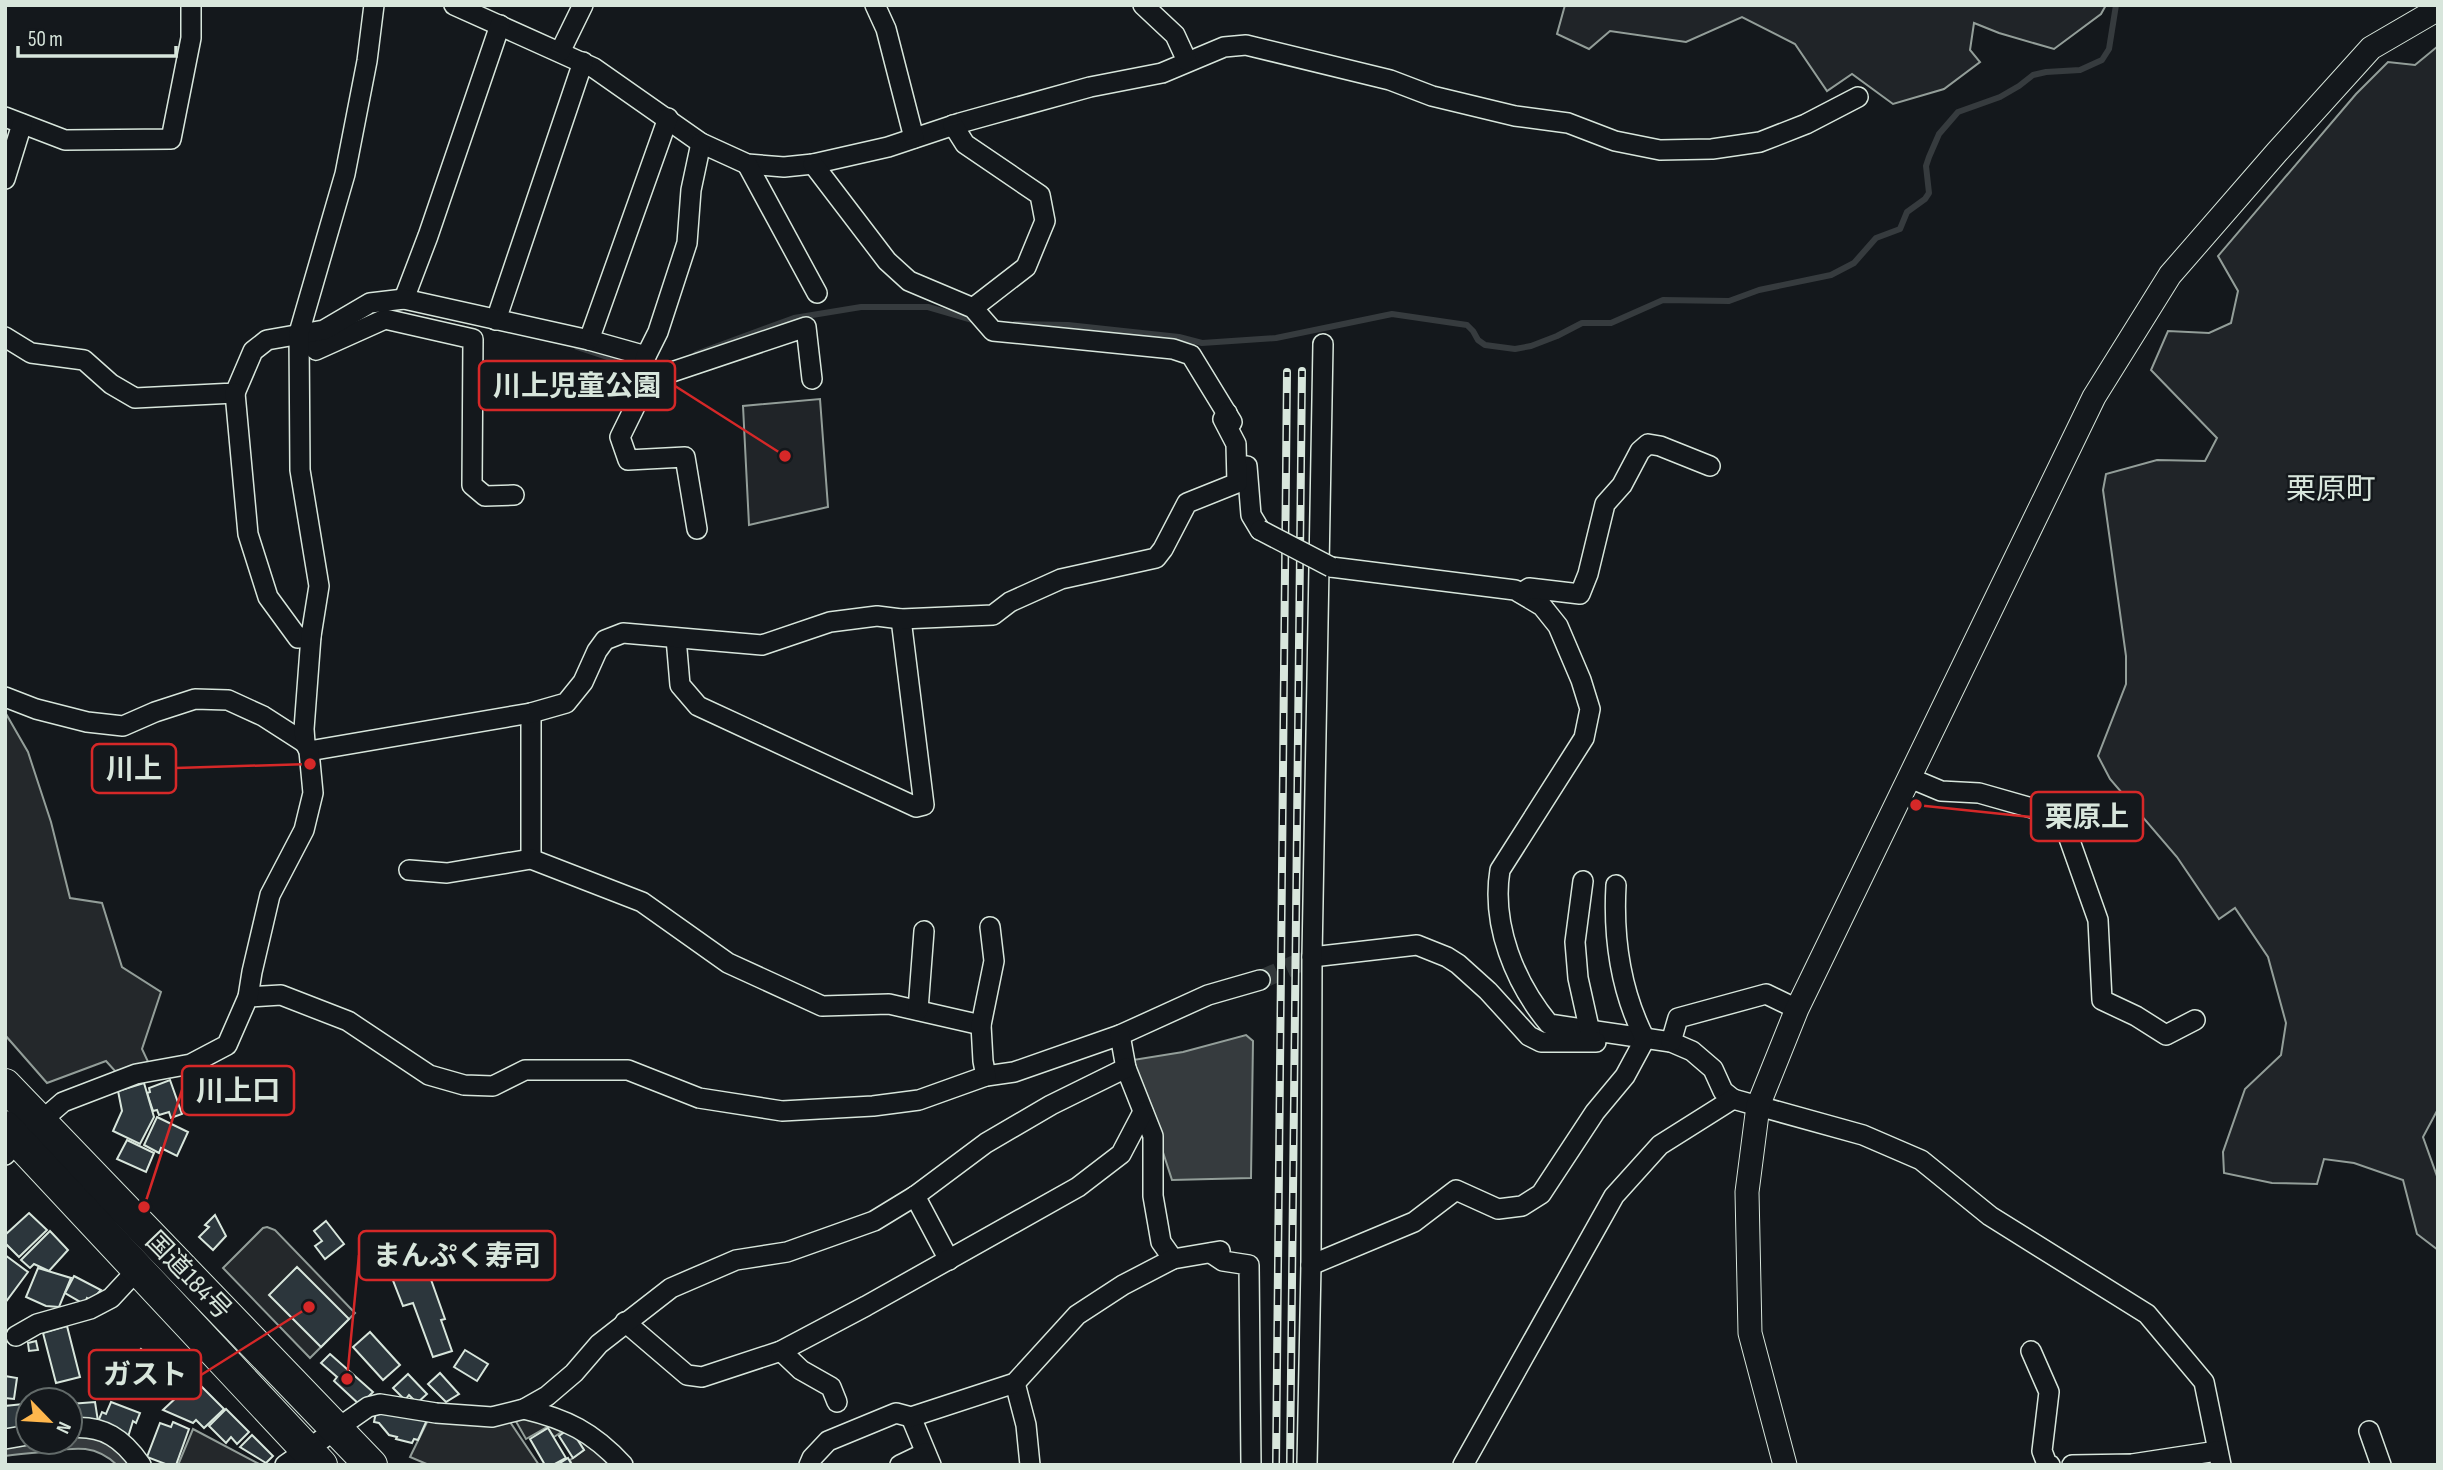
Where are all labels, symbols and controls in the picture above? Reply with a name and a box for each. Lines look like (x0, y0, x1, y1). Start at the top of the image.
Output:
scale bar (18, 14, 175, 58)
text: 50 m (28, 27, 63, 52)
callout: 川上児童公園 (479, 361, 675, 410)
text: 川上児童公園 (493, 370, 661, 403)
district label: 栗原町 (2286, 472, 2376, 508)
callout: 川上 (92, 744, 176, 793)
text: 川上 (106, 753, 162, 786)
callout: 栗原上 (2031, 792, 2143, 841)
text: 栗原上 (2045, 801, 2129, 834)
callout: 川上口 (182, 1066, 294, 1115)
text: 川上口 (196, 1075, 280, 1108)
street label: 国道184号 (139, 1226, 237, 1326)
callout: まんぷく寿司 (359, 1231, 555, 1280)
text: まんぷく寿司 (373, 1240, 541, 1273)
callout: ガスト (89, 1350, 201, 1399)
text: ガスト (103, 1359, 187, 1392)
north arrow (14, 1386, 84, 1456)
text: N (50, 1418, 76, 1437)

